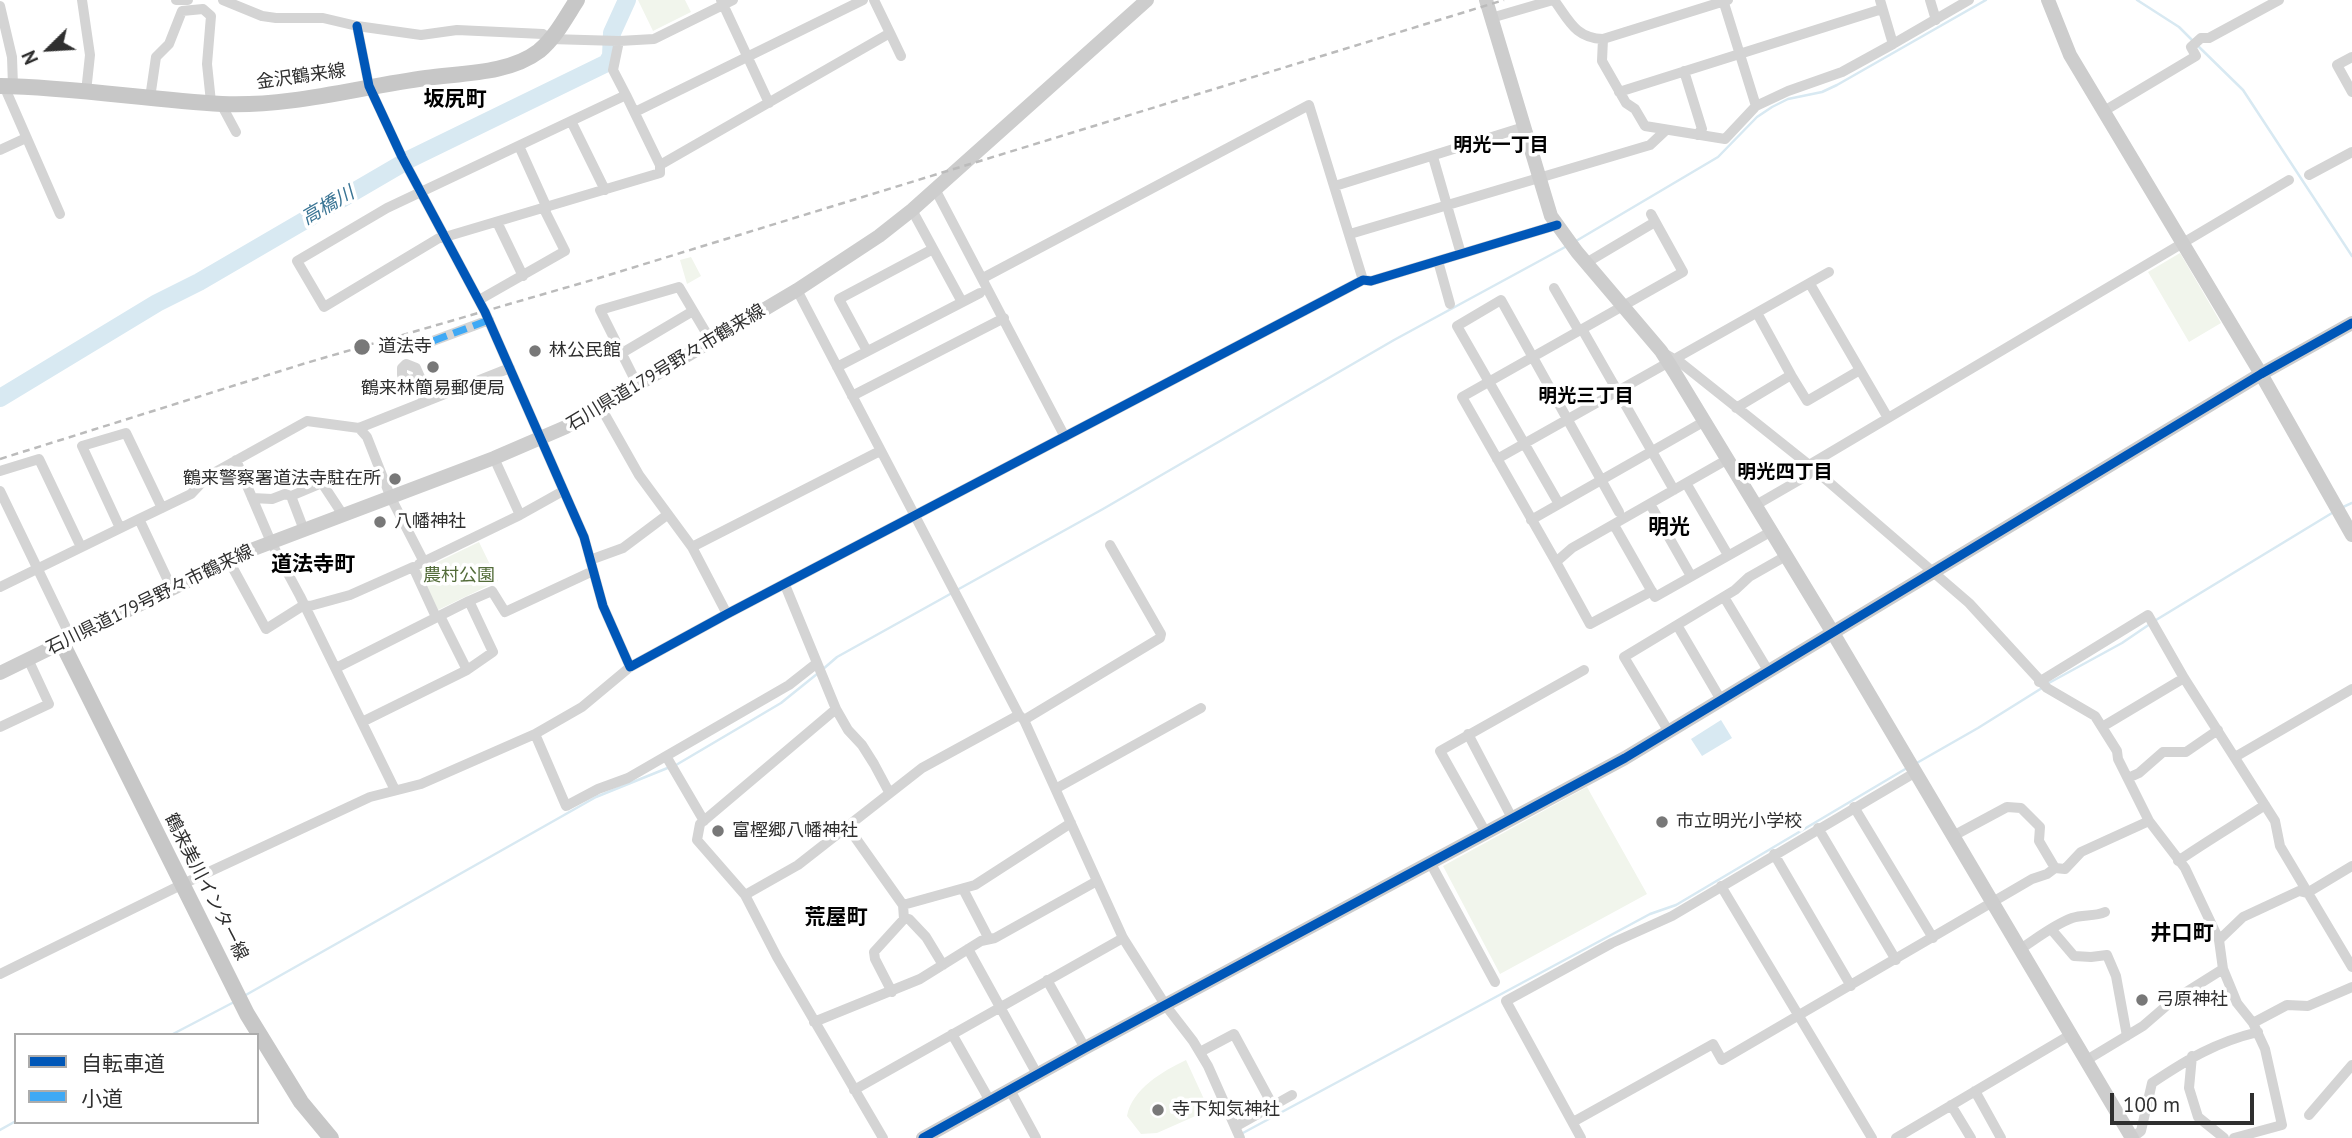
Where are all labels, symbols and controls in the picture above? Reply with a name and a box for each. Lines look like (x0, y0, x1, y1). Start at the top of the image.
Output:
north arrow (14, 14, 84, 84)
text: N (16, 47, 43, 68)
street label: 金沢鶴来線 (255, 60, 347, 94)
district label: 坂尻町 (424, 87, 486, 113)
district label: 明光一丁目 (1454, 135, 1548, 157)
water label: 高橋川 (298, 182, 358, 230)
street label: 石川県道179号野々市鶴来線 (563, 300, 769, 436)
place label: 道法寺 (378, 336, 432, 358)
marker: 道法寺 (352, 337, 372, 357)
place label: 林公民館 (549, 340, 621, 362)
marker: 林公民館 (527, 343, 543, 359)
marker: 鶴来林簡易郵便局 (425, 359, 441, 375)
place label: 鶴来林簡易郵便局 (361, 378, 505, 400)
district label: 明光三丁目 (1539, 386, 1633, 408)
district label: 明光四丁目 (1738, 462, 1832, 484)
place label: 鶴来警察署道法寺駐在所 (183, 468, 381, 490)
marker: 鶴来警察署道法寺駐在所 (387, 471, 403, 487)
place label: 八幡神社 (394, 511, 466, 533)
marker: 八幡神社 (372, 514, 388, 530)
district label: 明光 (1648, 515, 1690, 541)
street label: 石川県道179号野々市鶴来線 (43, 540, 257, 660)
district label: 道法寺町 (271, 552, 355, 578)
park label: 農村公園 (423, 565, 495, 587)
street label: 鶴来美川インター線 (160, 810, 252, 964)
place label: 市立明光小学校 (1676, 811, 1802, 833)
marker: 市立明光小学校 (1654, 814, 1670, 830)
place label: 富樫郷八幡神社 (732, 820, 858, 842)
marker: 富樫郷八幡神社 (710, 823, 726, 839)
district label: 荒屋町 (805, 905, 867, 931)
district label: 井口町 (2151, 921, 2213, 947)
place label: 弓原神社 (2156, 989, 2228, 1011)
marker: 弓原神社 (2134, 992, 2150, 1008)
legend (14, 1033, 259, 1124)
text: 自転車道 (81, 1050, 165, 1077)
scale bar (2114, 1078, 2258, 1122)
text: 小道 (81, 1085, 123, 1112)
text: 100 m (2123, 1091, 2180, 1118)
place label: 寺下知気神社 (1172, 1099, 1280, 1121)
marker: 寺下知気神社 (1150, 1102, 1166, 1118)

